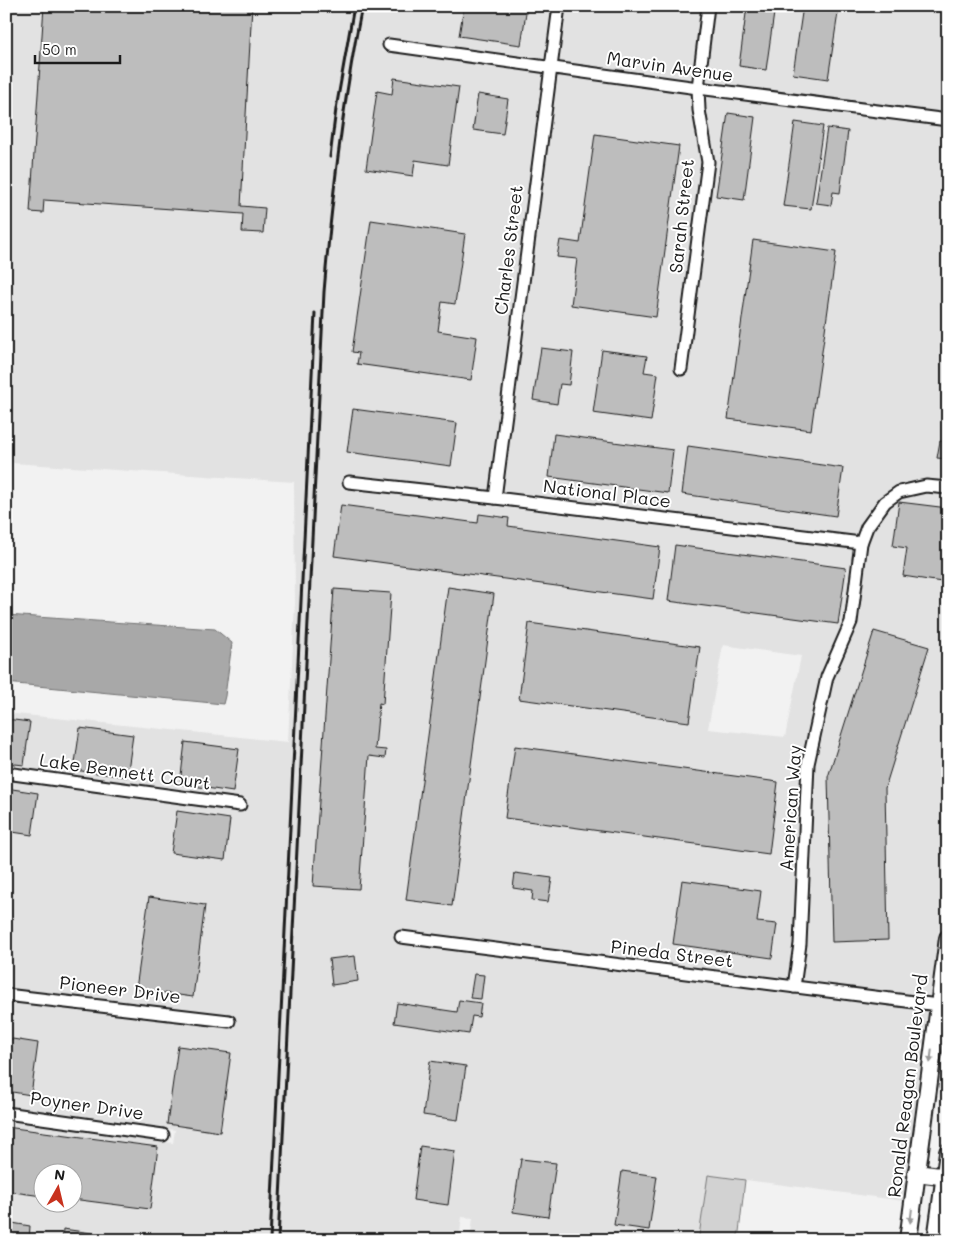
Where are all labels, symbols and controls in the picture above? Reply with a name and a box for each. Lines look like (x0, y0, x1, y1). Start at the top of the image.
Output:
scale bar (35, 32, 120, 64)
text: 50 m (42, 39, 77, 59)
street label: Marvin Avenue (605, 45, 735, 87)
street label: Sarah Street (663, 158, 699, 274)
street label: Charles Street (488, 184, 528, 316)
street label: National Place (542, 473, 672, 513)
street label: American Way (774, 744, 806, 872)
street label: Lake Bennett Court (38, 747, 212, 795)
street label: Pineda Street (609, 934, 735, 972)
street label: Pioneer Drive (58, 970, 182, 1008)
street label: Ronald Reagan Boulevard (881, 973, 933, 1199)
one-way arrow (927, 1048, 935, 1064)
street label: Poyner Drive (29, 1085, 146, 1125)
north arrow (32, 1164, 82, 1214)
text: N (53, 1164, 66, 1185)
one-way arrow (907, 1209, 915, 1225)

